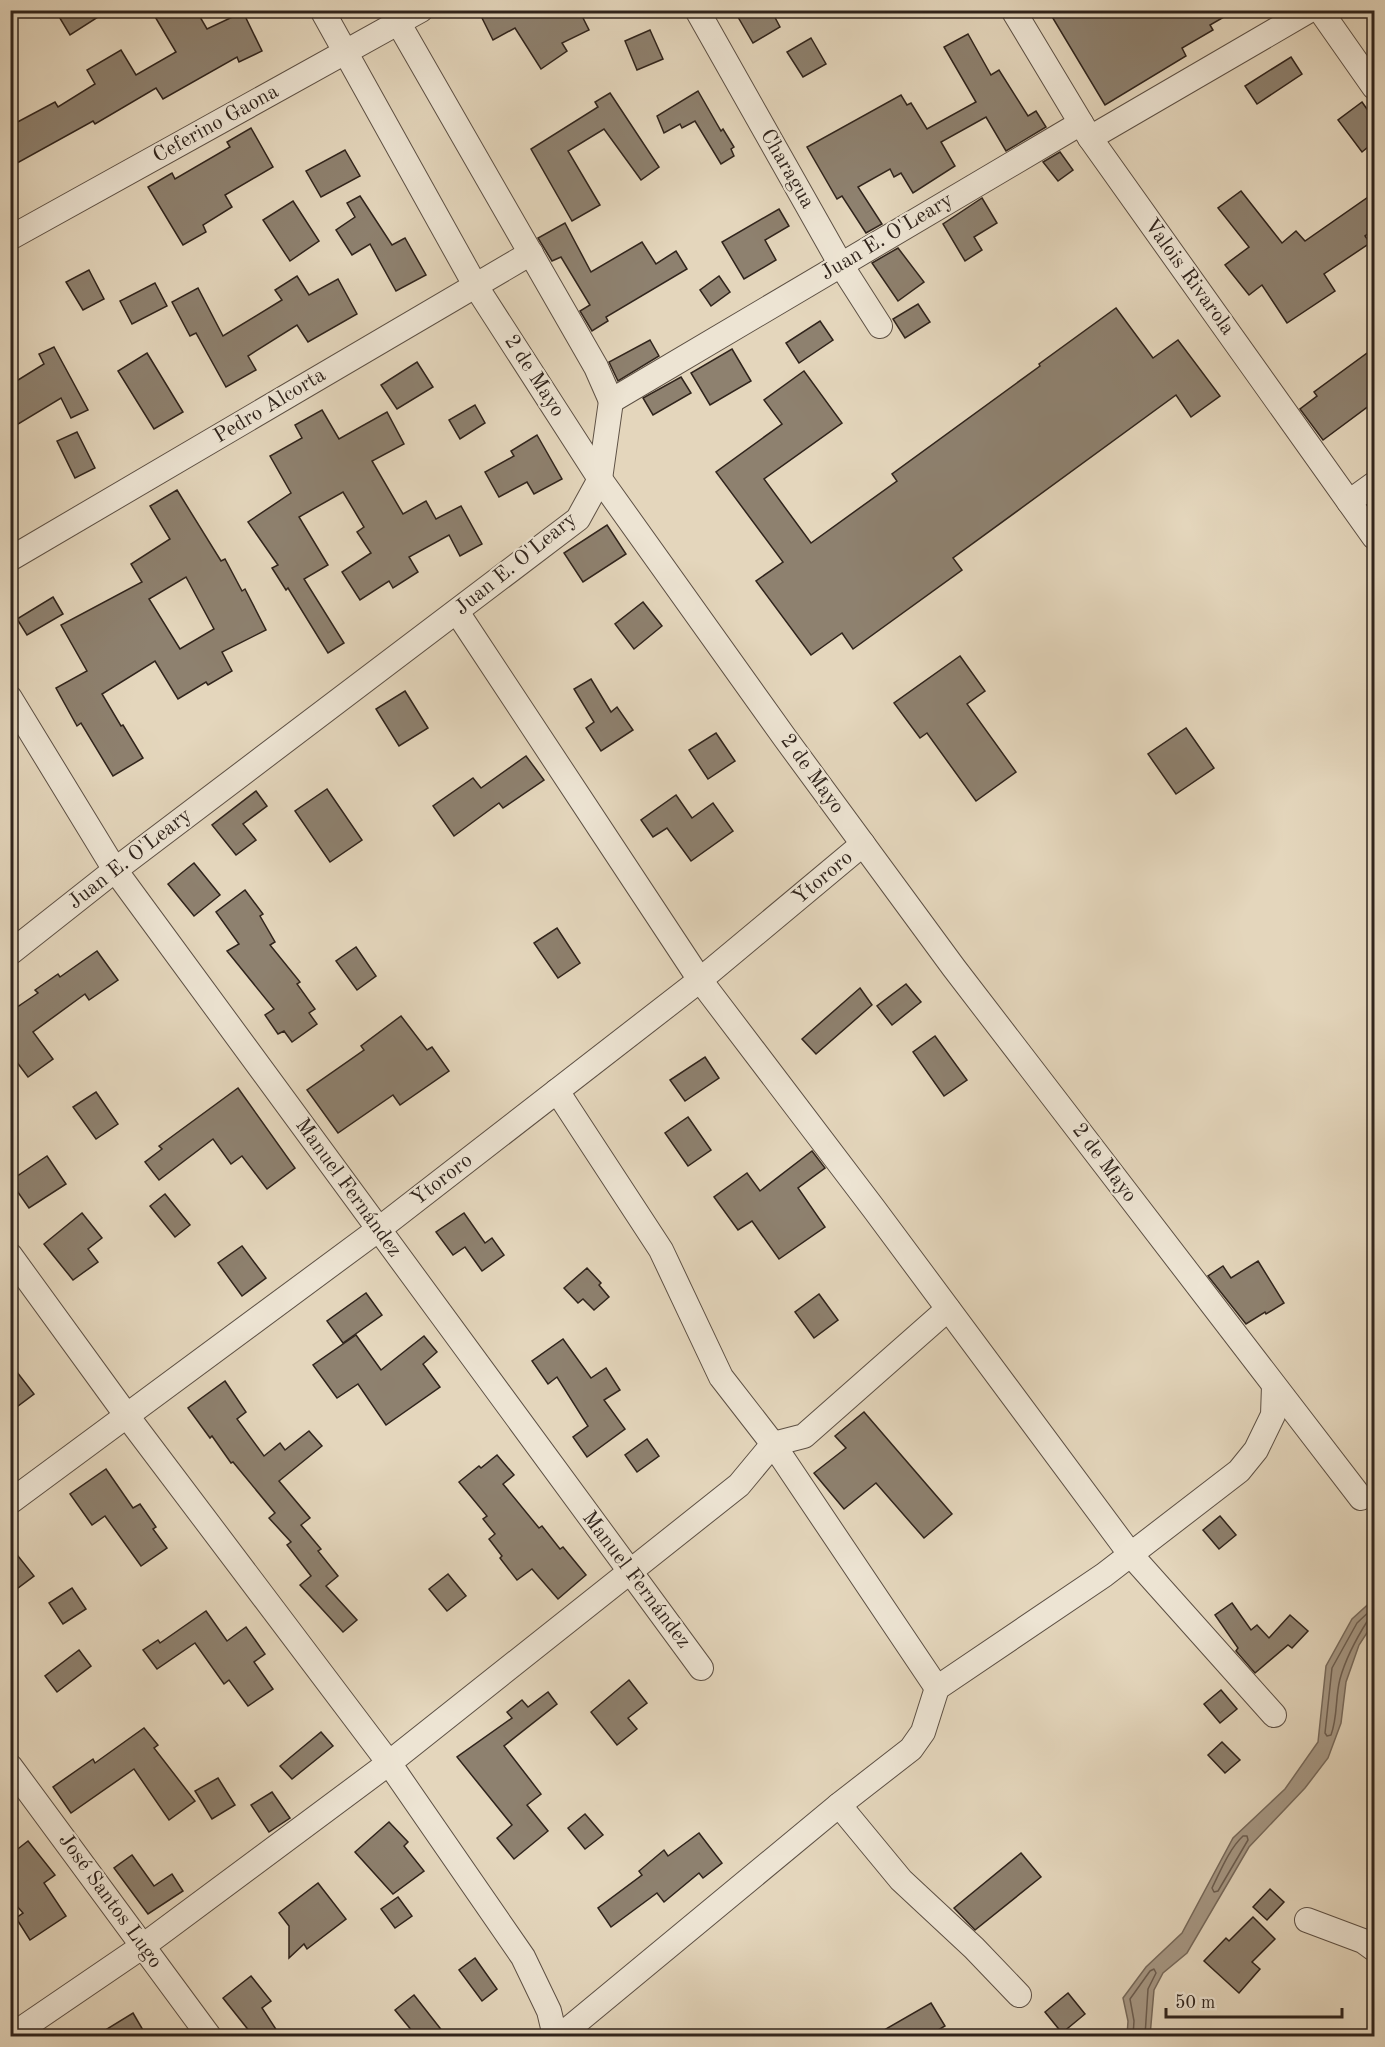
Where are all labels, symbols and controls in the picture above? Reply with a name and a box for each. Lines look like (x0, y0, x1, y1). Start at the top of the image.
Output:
street label: Ceferino Gaona (150, 81, 282, 167)
street label: Charagua (756, 126, 818, 212)
street label: Juan E. O'Leary (817, 189, 957, 285)
street label: Valois Rivarola (1140, 215, 1238, 339)
street label: 2 de Mayo (500, 331, 568, 421)
street label: Pedro Alcorta (210, 364, 330, 448)
street label: Juan E. O'Leary (451, 509, 581, 619)
street label: 2 de Mayo (776, 730, 848, 818)
street label: Juan E. O'Leary (64, 805, 196, 913)
street label: Ytororo (789, 847, 857, 909)
street label: Manuel Fernández (291, 1115, 405, 1261)
street label: 2 de Mayo (1068, 1120, 1140, 1206)
street label: Ytororo (408, 1150, 476, 1210)
street label: Manuel Fernández (578, 1508, 694, 1652)
street label: José Santos Lugo (54, 1830, 166, 1972)
scale bar (1166, 1981, 1342, 2019)
text: 50 m (1175, 1994, 1215, 2012)

